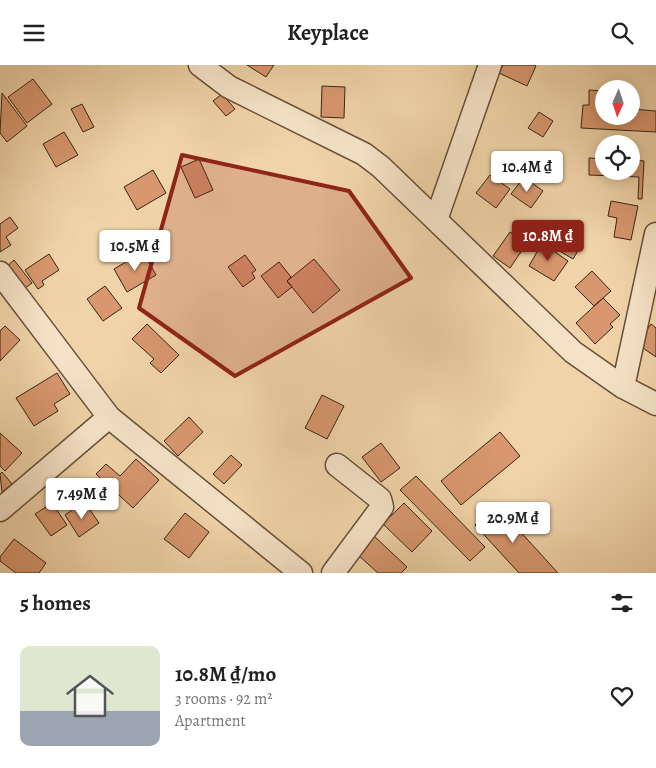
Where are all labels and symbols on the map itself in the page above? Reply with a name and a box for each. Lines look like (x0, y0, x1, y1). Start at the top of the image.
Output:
north arrow (595, 80, 640, 125)
pin: 10.4M ₫ (481, 151, 573, 193)
pin: 10.8M ₫ (502, 219, 594, 262)
pin: 10.5M ₫ (89, 229, 181, 272)
pin: 7.49M ₫ (36, 477, 128, 520)
pin: 20.9M ₫ (467, 501, 559, 544)

